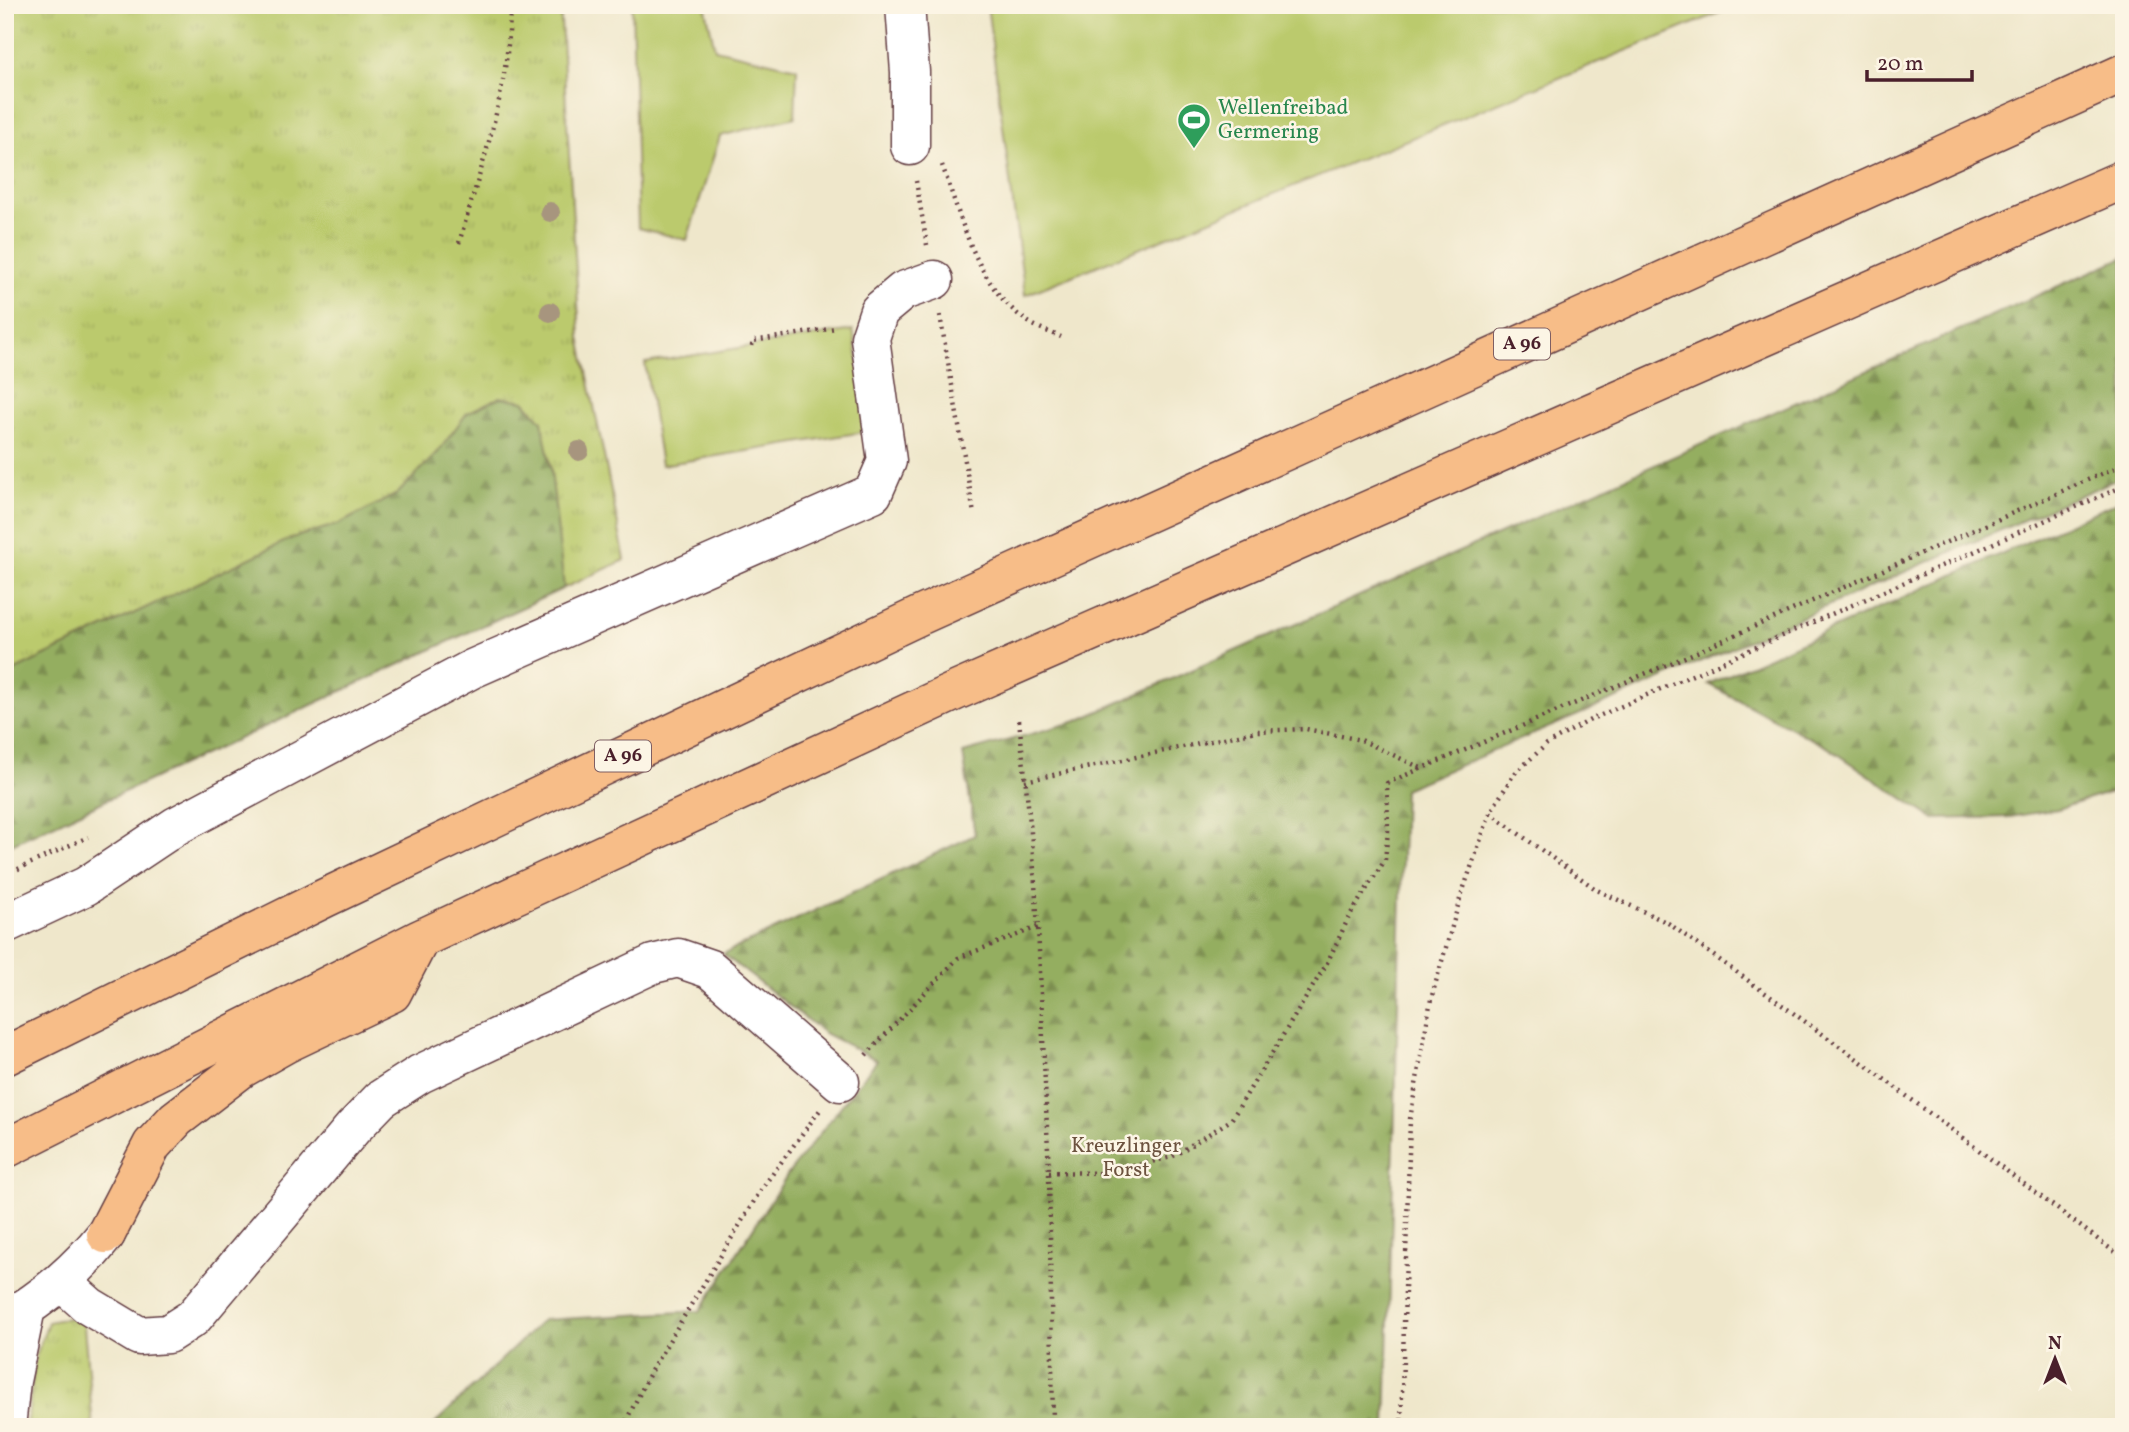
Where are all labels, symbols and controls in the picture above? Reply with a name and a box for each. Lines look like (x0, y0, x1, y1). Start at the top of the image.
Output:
scale bar (1867, 38, 1972, 82)
text: 20 m (1877, 50, 1923, 79)
place label: Wellenfreibad Germering (1218, 94, 1348, 147)
sports icon: Wellenfreibad Germering (1175, 101, 1213, 150)
road number: A 96 (1494, 328, 1550, 360)
road number: A 96 (595, 740, 651, 772)
park label: Kreuzlinger Forst (1071, 1132, 1181, 1185)
north arrow (2021, 1324, 2090, 1394)
text: N (2048, 1331, 2062, 1357)

